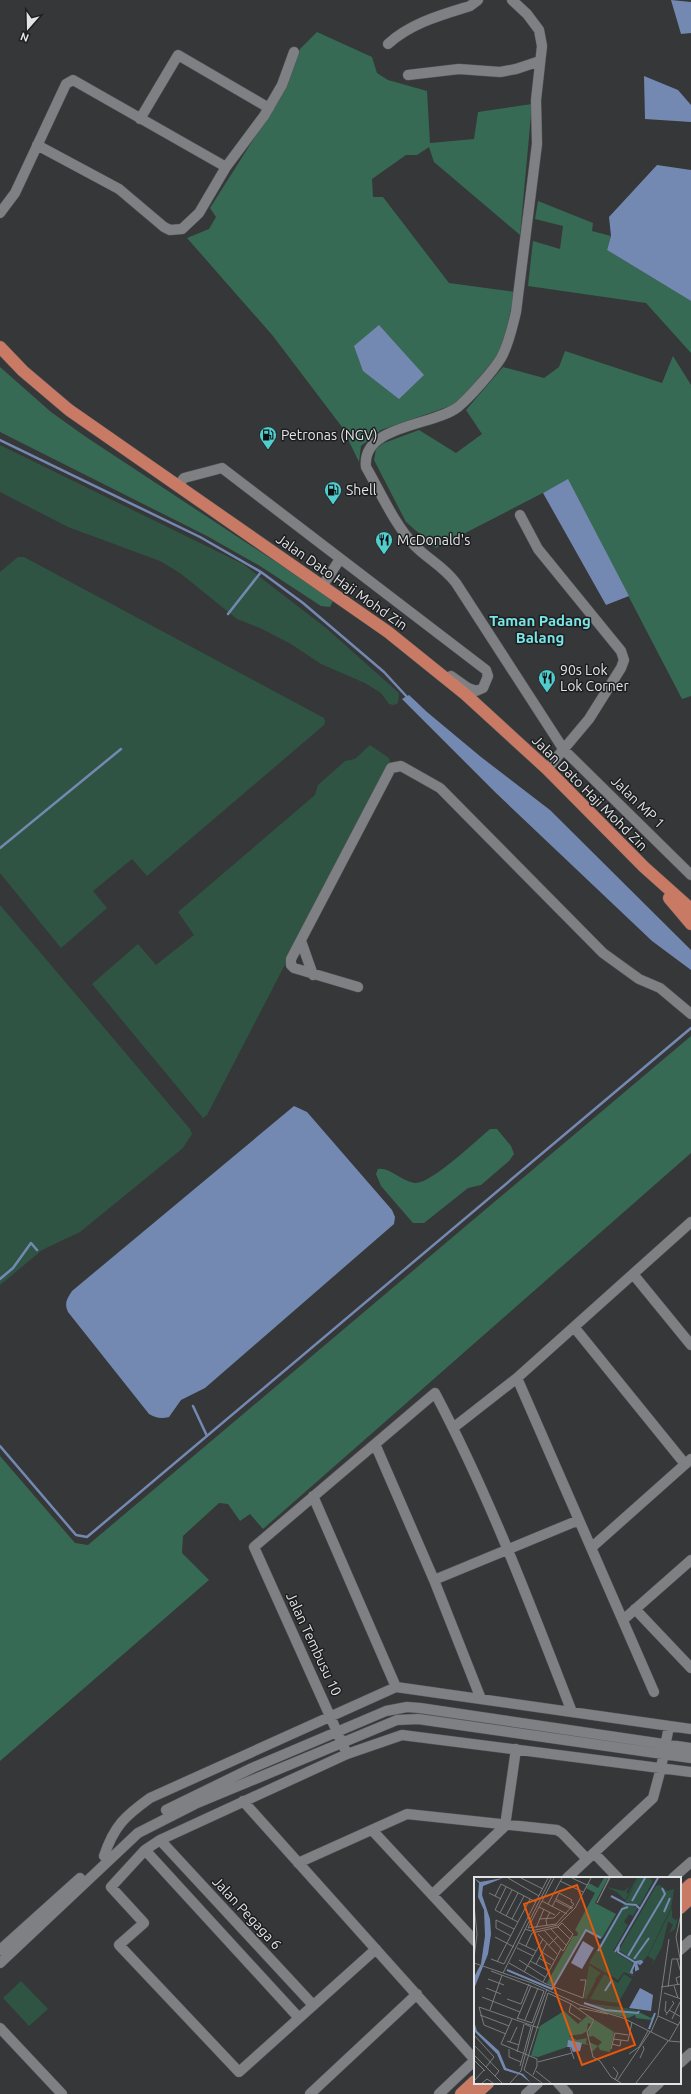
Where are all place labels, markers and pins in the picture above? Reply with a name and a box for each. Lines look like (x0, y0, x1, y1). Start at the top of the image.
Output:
fuel station icon: Petronas (NGV) (258, 425, 278, 450)
place label: Petronas (NGV) (281, 427, 378, 443)
fuel station icon: Shell (323, 480, 343, 505)
place label: Shell (346, 482, 377, 498)
restaurant icon: McDonald's (374, 530, 394, 555)
place label: McDonald's (397, 532, 470, 548)
place label: 90s Lok Lok Corner (560, 662, 629, 694)
restaurant icon: 90s Lok Lok Corner (537, 668, 557, 693)

